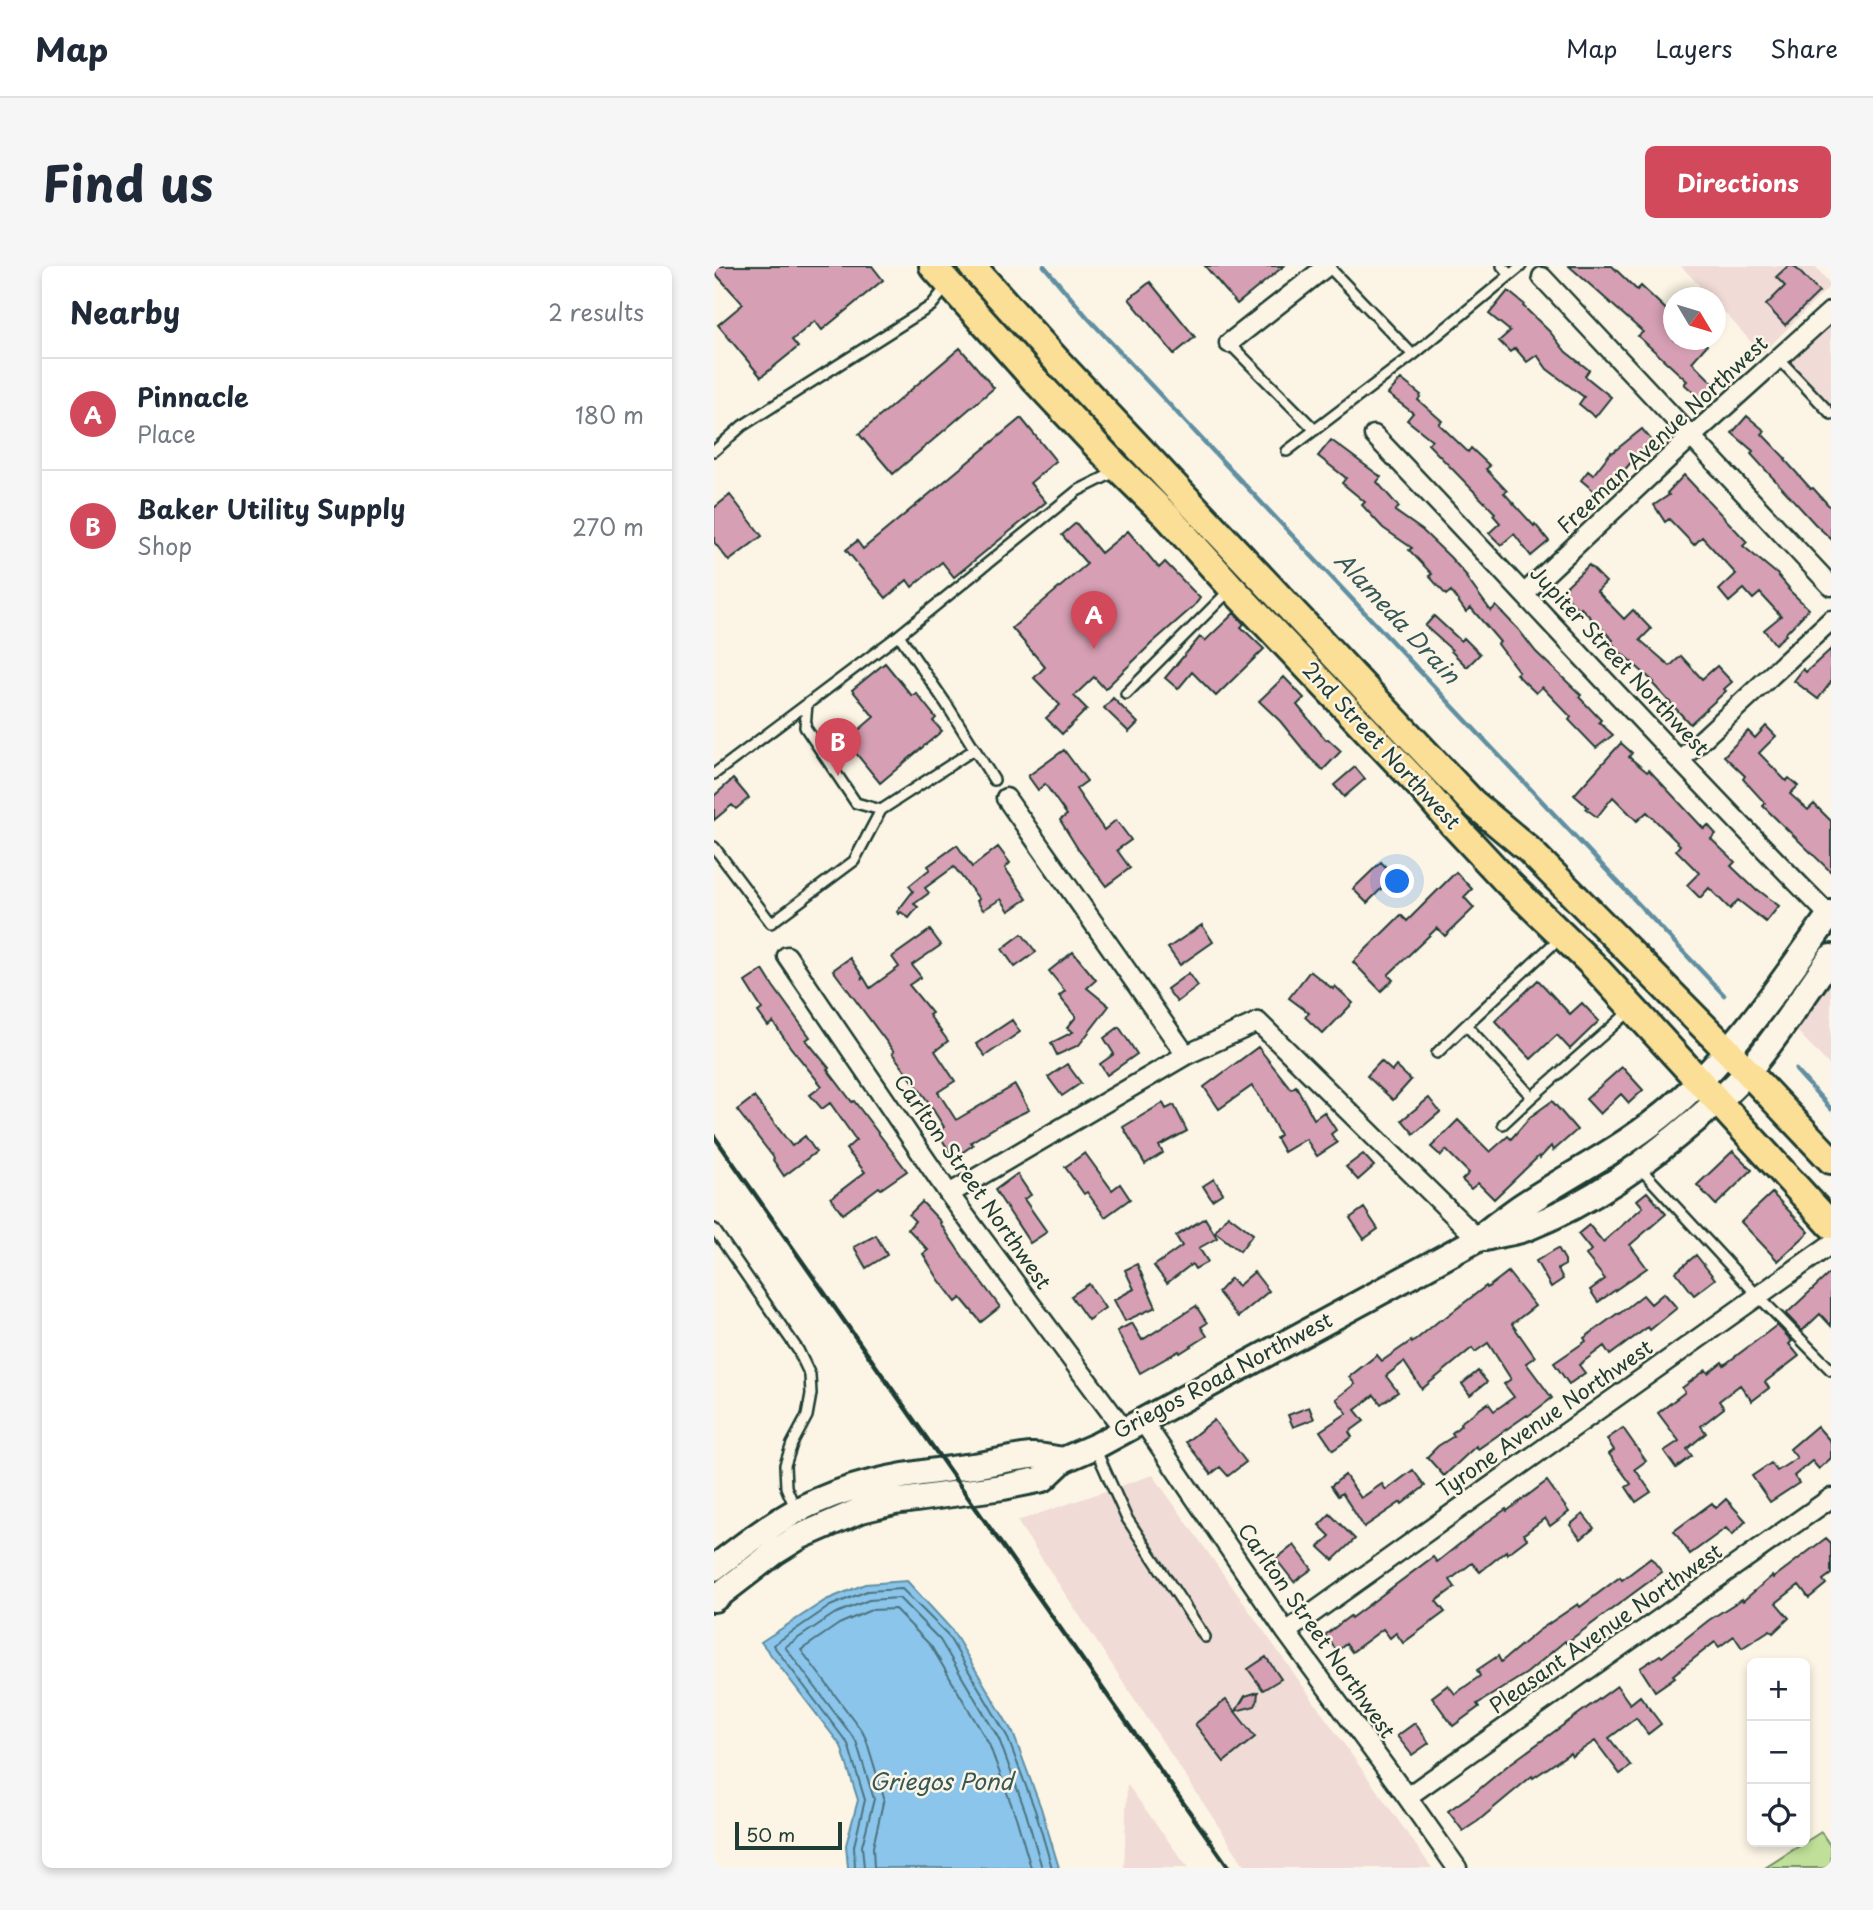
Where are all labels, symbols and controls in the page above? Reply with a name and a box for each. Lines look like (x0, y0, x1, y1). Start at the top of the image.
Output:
text: Map (35, 23, 108, 73)
text: Map (1566, 30, 1617, 66)
text: Layers (1655, 30, 1732, 66)
text: Share (1770, 30, 1838, 66)
text: Find us (42, 145, 213, 219)
button: Directions (1645, 146, 1831, 218)
north arrow (1663, 287, 1726, 350)
text: Nearby (70, 289, 180, 334)
text: 2 results (548, 294, 644, 329)
street label: Freeman Avenue Northwest (1549, 327, 1774, 540)
text: Pinnacle (137, 377, 249, 416)
text: A (84, 397, 102, 432)
text: 180 m (575, 397, 644, 432)
text: Place (137, 416, 196, 451)
text: Baker Utility Supply (137, 489, 405, 528)
text: B (85, 509, 101, 544)
text: 270 m (572, 509, 644, 544)
text: Shop (137, 528, 192, 563)
water label: Alameda Drain (1327, 543, 1469, 691)
street label: Jupiter Street Northwest (1524, 557, 1717, 762)
pin: A (1071, 591, 1117, 649)
street label: 2nd Street Northwest (1296, 653, 1469, 836)
pin: B (815, 718, 861, 776)
your location (1380, 864, 1414, 898)
street label: Carlton Street Northwest (887, 1067, 1060, 1295)
street label: Griegos Road Northwest (1107, 1303, 1337, 1446)
street label: Tyrone Avenue Northwest (1429, 1331, 1658, 1504)
street label: Carlton Street Northwest (1231, 1516, 1404, 1744)
street label: Pleasant Avenue Northwest (1482, 1535, 1728, 1720)
map controls (1747, 1658, 1810, 1847)
button: + (1747, 1658, 1810, 1721)
button: − (1747, 1721, 1810, 1784)
water label: Griegos Pond (869, 1763, 1016, 1798)
button: locate (1747, 1784, 1810, 1847)
scale bar (735, 1819, 842, 1851)
text: 50 m (746, 1820, 795, 1848)

